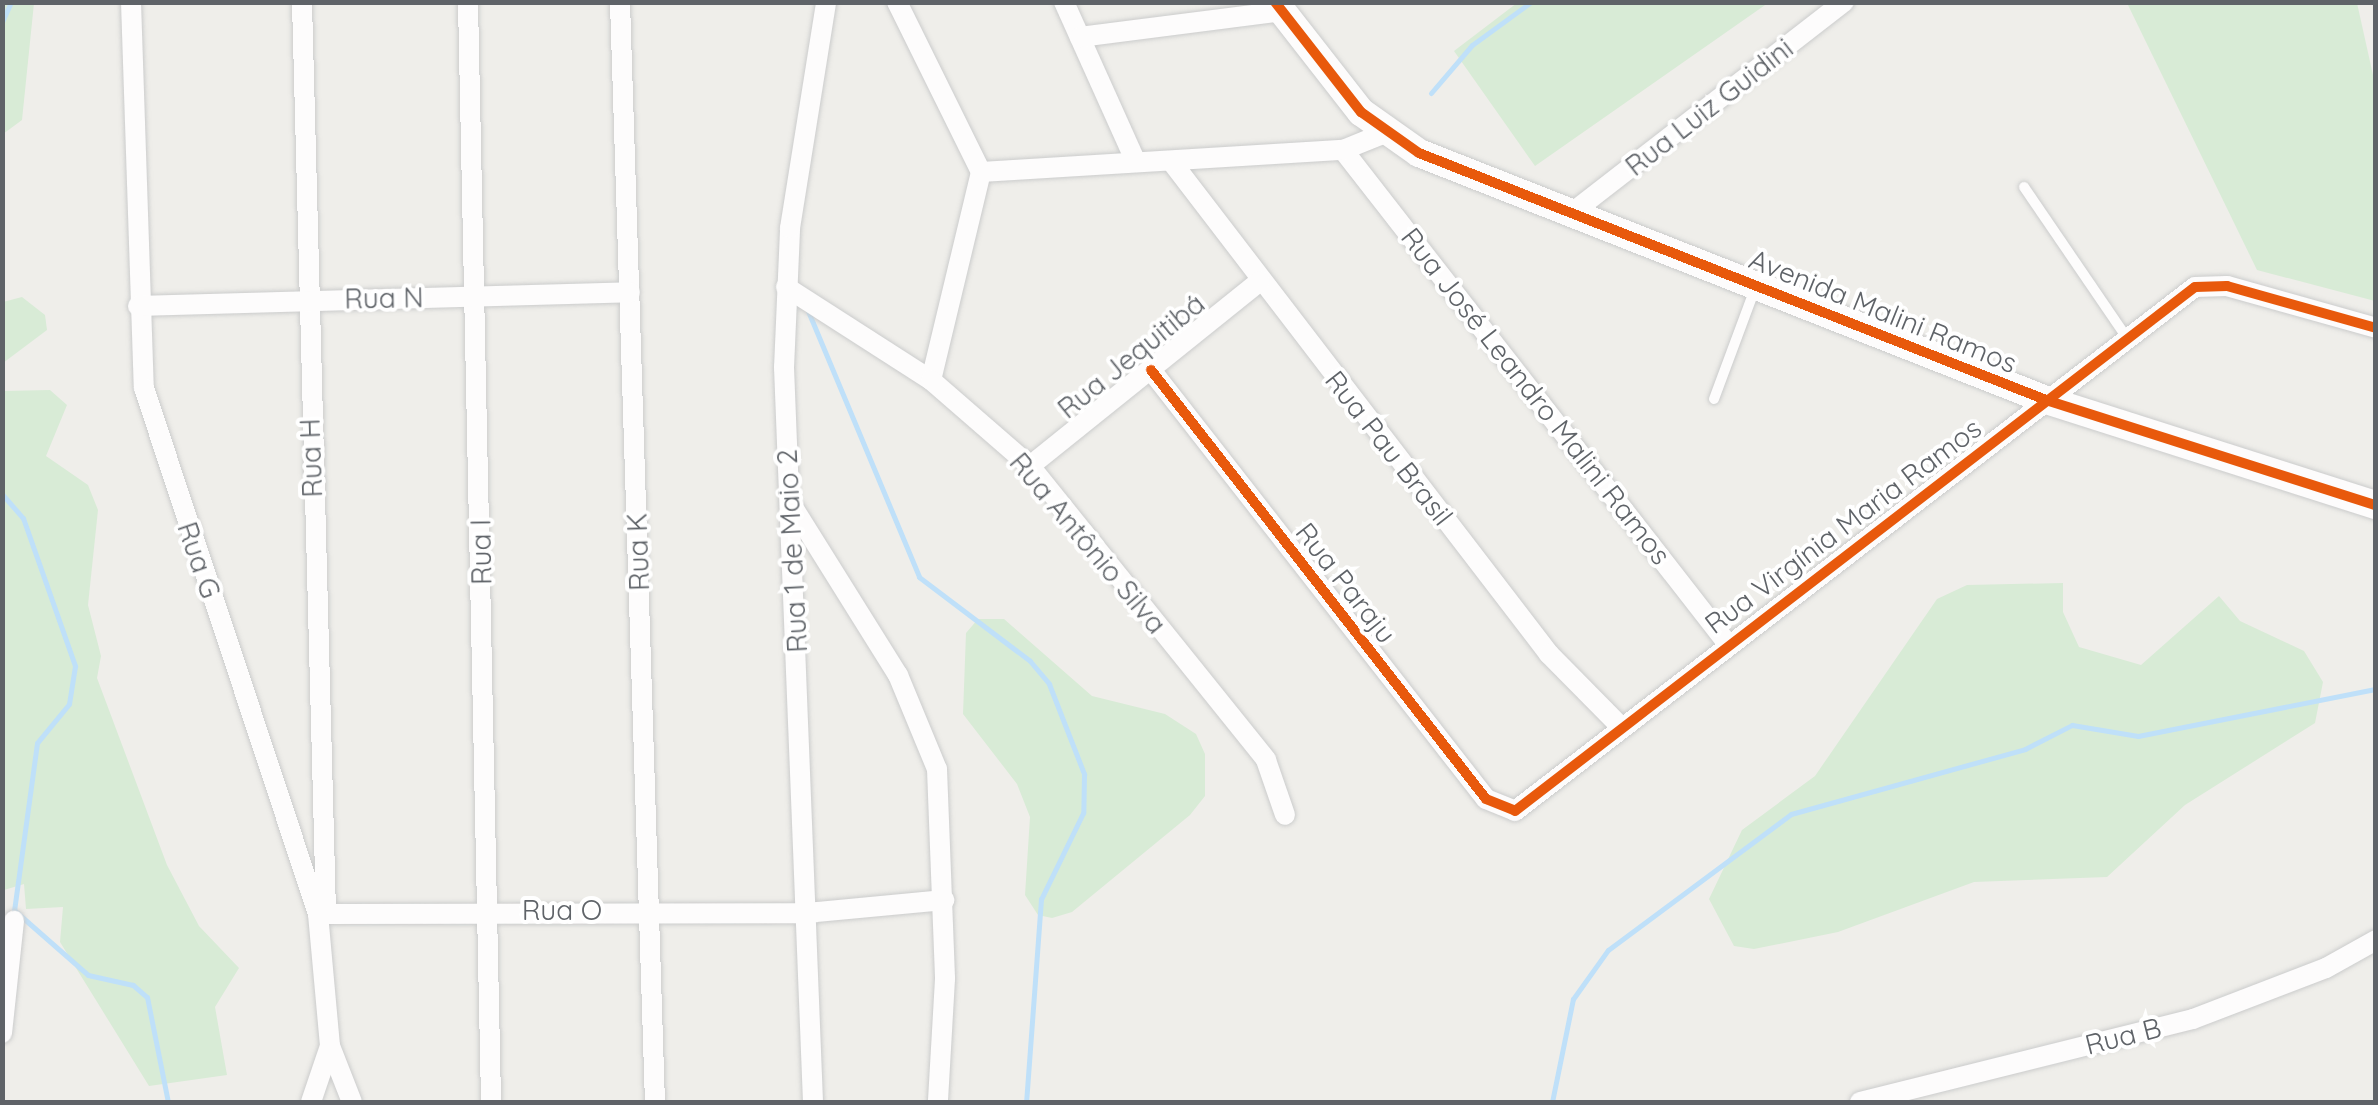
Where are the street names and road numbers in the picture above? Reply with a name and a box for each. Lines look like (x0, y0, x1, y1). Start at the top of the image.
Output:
street label: Rua Luiz Guidini (1619, 31, 1799, 183)
street label: Rua José Leandro Malini Ramos (1394, 221, 1678, 571)
street label: Avenida Malini Ramos (1744, 242, 2022, 380)
street label: Rua N (344, 281, 424, 315)
street label: Rua Jequitibá (1051, 287, 1211, 425)
street label: Rua Pau Brasil (1318, 364, 1460, 532)
street label: Rua Virgínia Maria Ramos (1698, 411, 1988, 641)
street label: Rua H (293, 418, 329, 498)
street label: Rua Antônio Silva (1003, 446, 1173, 640)
street label: Rua 1 de Maio 2 (770, 448, 814, 654)
street label: Rua K (620, 512, 656, 592)
street label: Rua Paraju (1289, 516, 1403, 650)
street label: Rua G (170, 517, 228, 603)
street label: Rua I (464, 519, 498, 585)
street label: Rua O (522, 893, 602, 927)
street label: Rua B (2081, 1010, 2165, 1062)

